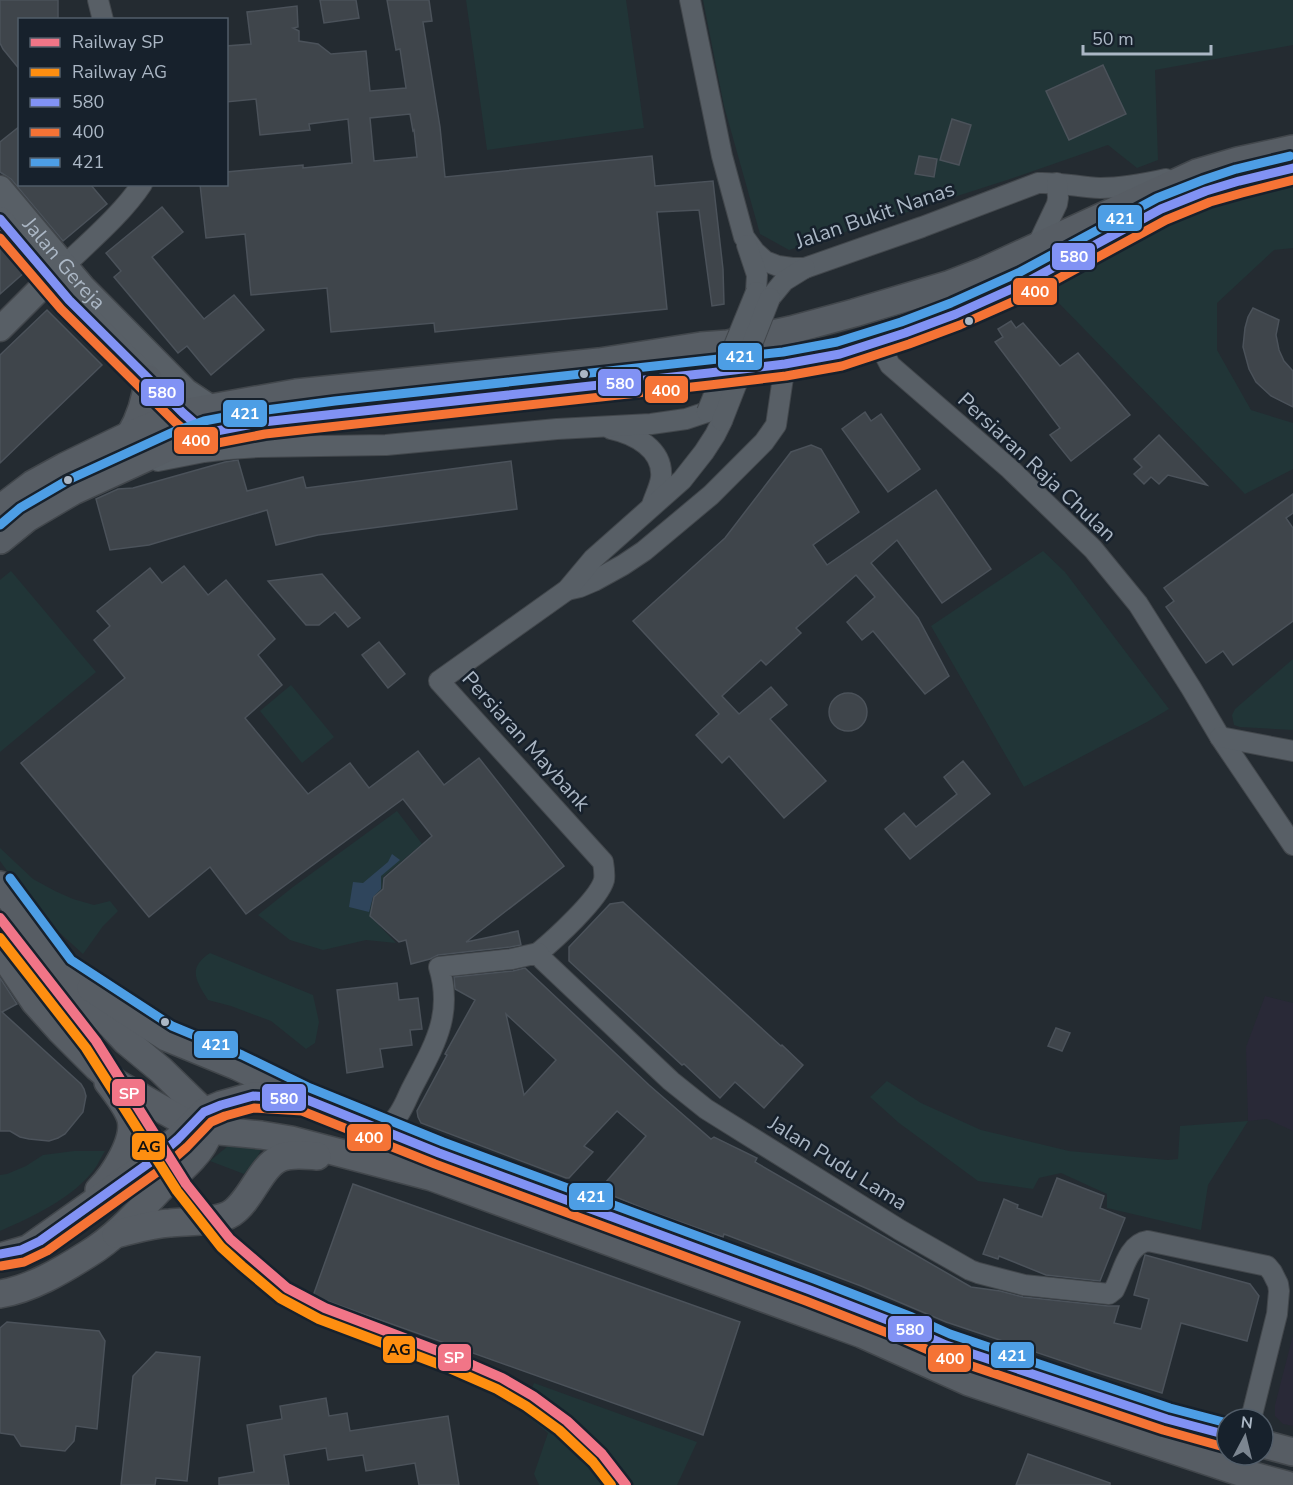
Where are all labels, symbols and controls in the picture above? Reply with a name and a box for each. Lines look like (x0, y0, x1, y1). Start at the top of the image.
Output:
legend (18, 18, 228, 186)
scale bar (1083, 18, 1210, 56)
text: 50 m (1092, 27, 1134, 51)
text: Railway SP (72, 30, 164, 54)
text: Railway AG (72, 60, 167, 84)
text: 580 (72, 90, 104, 114)
text: 400 (72, 120, 104, 144)
text: 421 (72, 150, 104, 174)
street label: Jalan Bukit Nanas (791, 175, 958, 256)
line badge: 421 (1097, 204, 1143, 232)
text: 421 (1106, 208, 1134, 230)
street label: Jalan Gereja (16, 211, 112, 316)
line badge: 580 (1051, 242, 1096, 271)
text: 580 (1060, 246, 1088, 268)
line badge: 400 (1012, 277, 1058, 306)
text: 400 (1021, 281, 1049, 303)
unlabelled marker (963, 315, 975, 327)
line badge: 421 (717, 342, 763, 371)
text: 421 (726, 346, 754, 368)
unlabelled marker (578, 368, 590, 380)
line badge: 580 (597, 368, 642, 397)
text: 580 (606, 373, 634, 395)
line badge: 400 (644, 375, 689, 404)
line badge: 580 (140, 378, 185, 407)
text: 400 (652, 380, 680, 402)
text: 580 (148, 382, 176, 404)
street label: Persiaran Raja Chulan (952, 386, 1122, 548)
line badge: 421 (222, 399, 268, 428)
text: 421 (231, 403, 259, 425)
line badge: 400 (173, 426, 219, 455)
text: 400 (182, 430, 210, 452)
unlabelled marker (62, 474, 74, 486)
street label: Persiaran Maybank (456, 665, 597, 817)
unlabelled marker (159, 1016, 171, 1028)
line badge: 421 (193, 1030, 239, 1059)
text: 421 (202, 1034, 230, 1056)
line badge: SP (111, 1078, 146, 1107)
text: SP (119, 1083, 139, 1105)
line badge: 580 (261, 1083, 307, 1112)
text: 580 (270, 1088, 298, 1110)
street label: Jalan Pudu Lama (762, 1109, 913, 1217)
line badge: 400 (346, 1123, 392, 1152)
text: 400 (355, 1127, 383, 1149)
line badge: AG (131, 1132, 166, 1161)
text: AG (137, 1136, 161, 1158)
line badge: 421 (568, 1182, 614, 1211)
text: 421 (577, 1186, 605, 1208)
line badge: 580 (887, 1315, 933, 1343)
text: 580 (896, 1319, 924, 1341)
line badge: AG (382, 1335, 416, 1364)
text: AG (387, 1339, 411, 1361)
line badge: 421 (990, 1341, 1035, 1369)
line badge: SP (437, 1343, 472, 1372)
line badge: 400 (927, 1344, 972, 1373)
text: 421 (998, 1345, 1026, 1367)
text: SP (444, 1347, 464, 1369)
text: 400 (936, 1348, 964, 1370)
north arrow (1215, 1407, 1275, 1467)
text: N (1239, 1411, 1254, 1435)

